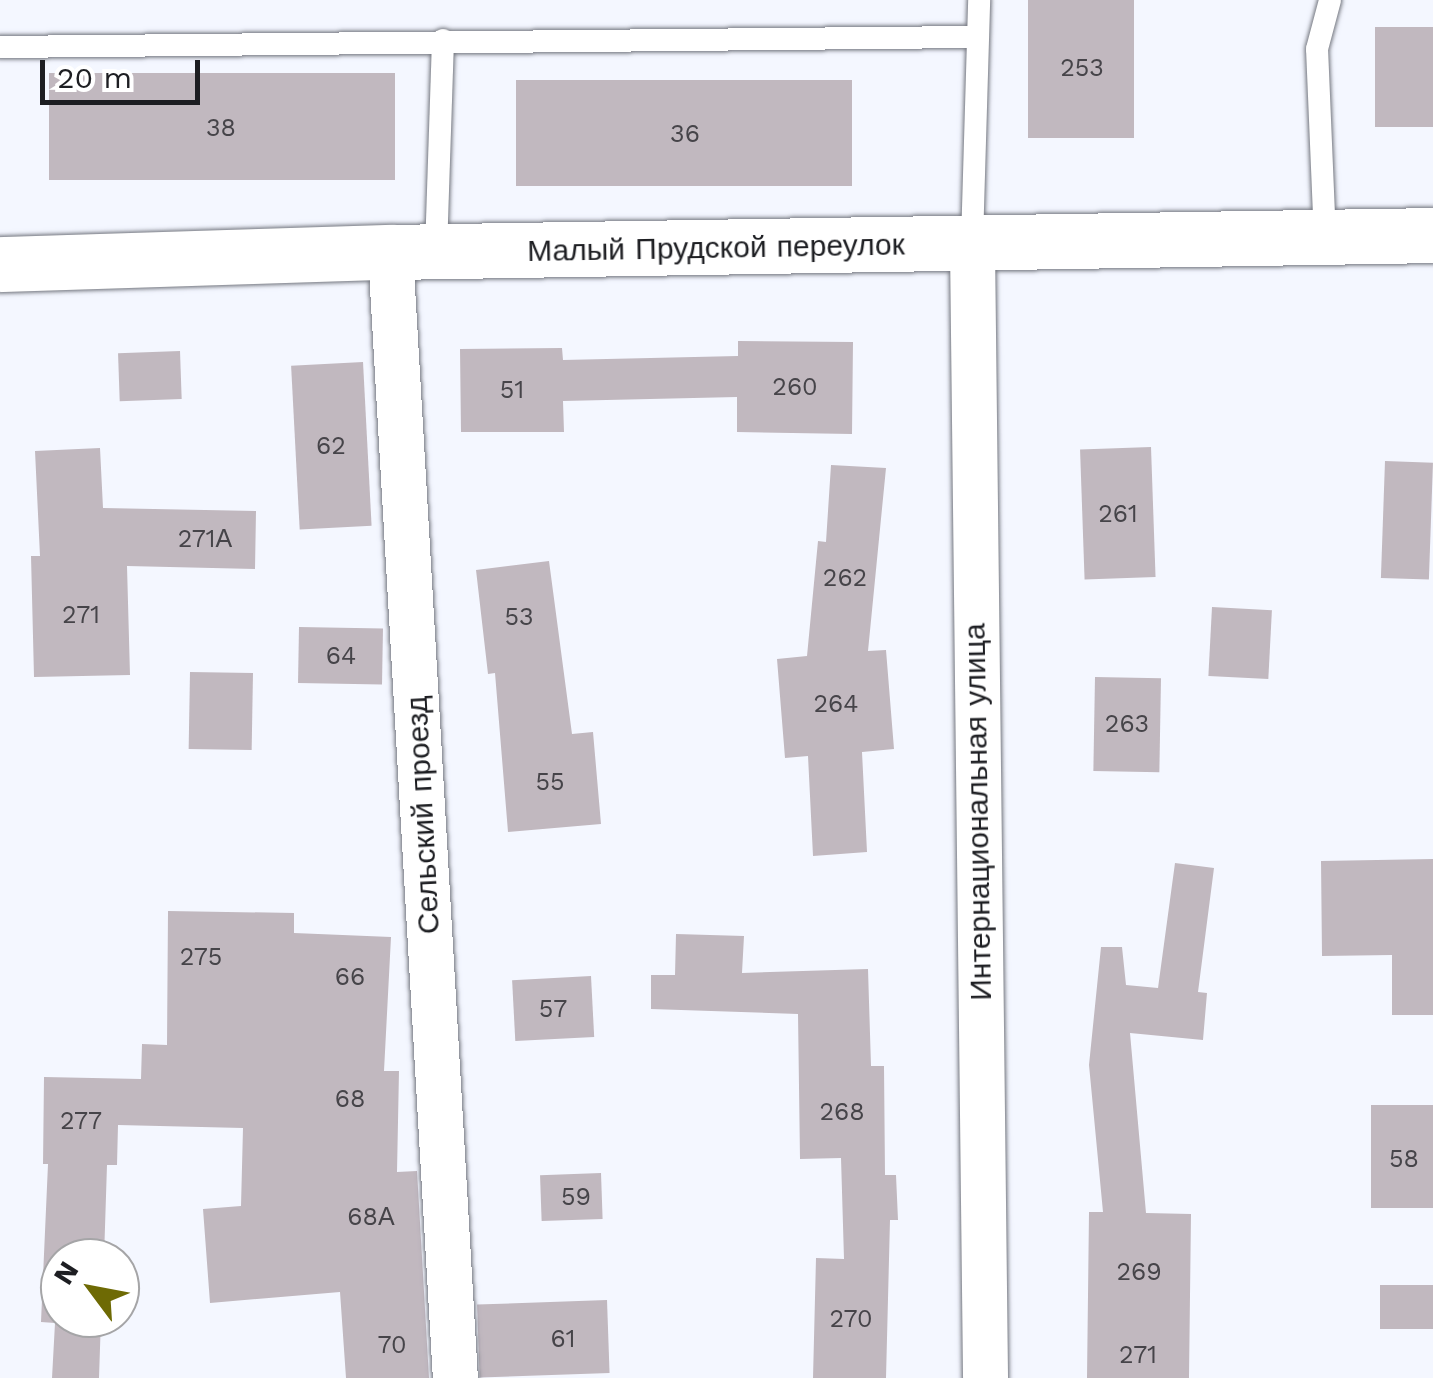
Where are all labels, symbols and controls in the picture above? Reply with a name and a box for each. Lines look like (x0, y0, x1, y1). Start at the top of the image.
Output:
scale bar (45, 40, 205, 102)
house number: 253 (1060, 53, 1104, 83)
text: 20 m (57, 60, 132, 95)
house number: 38 (206, 113, 236, 143)
house number: 36 (670, 119, 700, 149)
street label: Малый Прудской переулок (527, 227, 905, 269)
house number: 260 (772, 372, 818, 402)
house number: 51 (500, 375, 524, 405)
house number: 62 (316, 431, 346, 461)
house number: 261 (1098, 499, 1138, 529)
house number: 271А (178, 524, 232, 554)
house number: 262 (823, 563, 867, 593)
house number: 271 (62, 600, 100, 630)
house number: 53 (504, 602, 534, 632)
street label: Интернациональная улица (957, 623, 999, 1001)
house number: 64 (326, 641, 356, 671)
house number: 264 (813, 689, 859, 719)
street label: Сельский проезд (399, 695, 447, 935)
house number: 263 (1105, 709, 1149, 739)
house number: 55 (535, 767, 565, 797)
house number: 275 (180, 942, 222, 972)
house number: 66 (335, 962, 365, 992)
house number: 57 (539, 994, 567, 1024)
house number: 68 (335, 1084, 365, 1114)
house number: 268 (819, 1097, 865, 1127)
house number: 277 (60, 1106, 102, 1136)
house number: 58 (1389, 1144, 1419, 1174)
house number: 59 (561, 1182, 591, 1212)
house number: 68А (347, 1202, 395, 1232)
north arrow (40, 1238, 140, 1338)
text: N (46, 1255, 85, 1290)
house number: 269 (1116, 1257, 1162, 1287)
house number: 270 (829, 1304, 873, 1334)
house number: 61 (551, 1324, 575, 1354)
house number: 70 (377, 1330, 407, 1360)
house number: 271 (1119, 1340, 1157, 1370)

